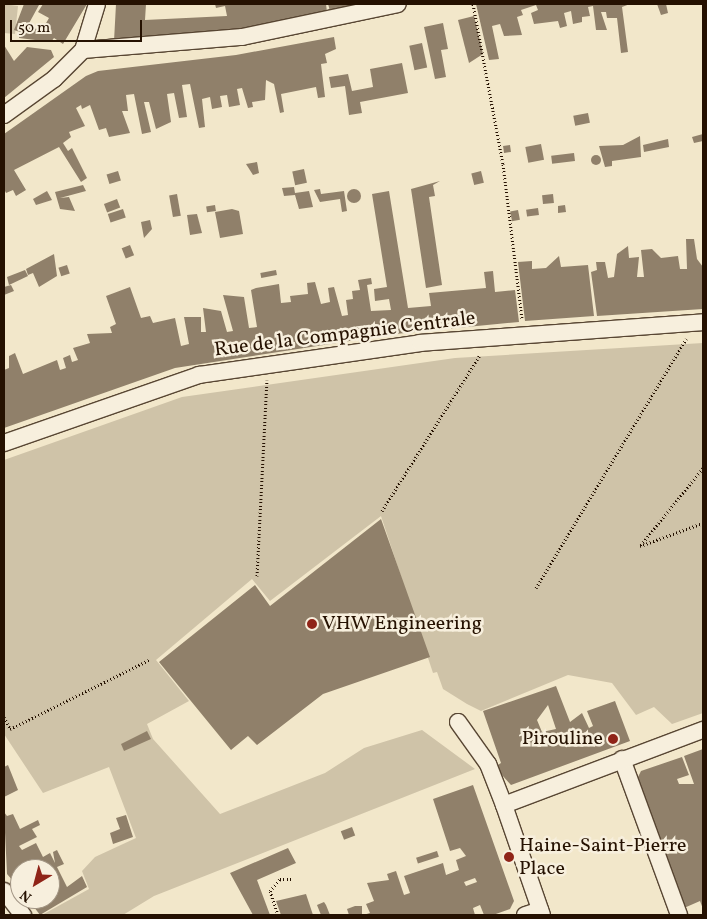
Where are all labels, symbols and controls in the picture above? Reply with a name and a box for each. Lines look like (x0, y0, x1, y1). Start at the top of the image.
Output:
scale bar (12, 10, 145, 42)
text: 50 m (18, 18, 50, 39)
street label: Rue de la Compagnie Centrale (213, 307, 477, 363)
place label: VHW Engineering (322, 612, 482, 636)
marker: VHW Engineering (306, 618, 318, 630)
place label: Pirouline (522, 727, 603, 751)
marker: Pirouline (607, 733, 619, 745)
place label: Haine-Saint-Pierre Place (519, 834, 687, 881)
marker: Haine-Saint-Pierre Place (503, 851, 515, 863)
north arrow (10, 859, 60, 909)
text: N (17, 885, 36, 906)

